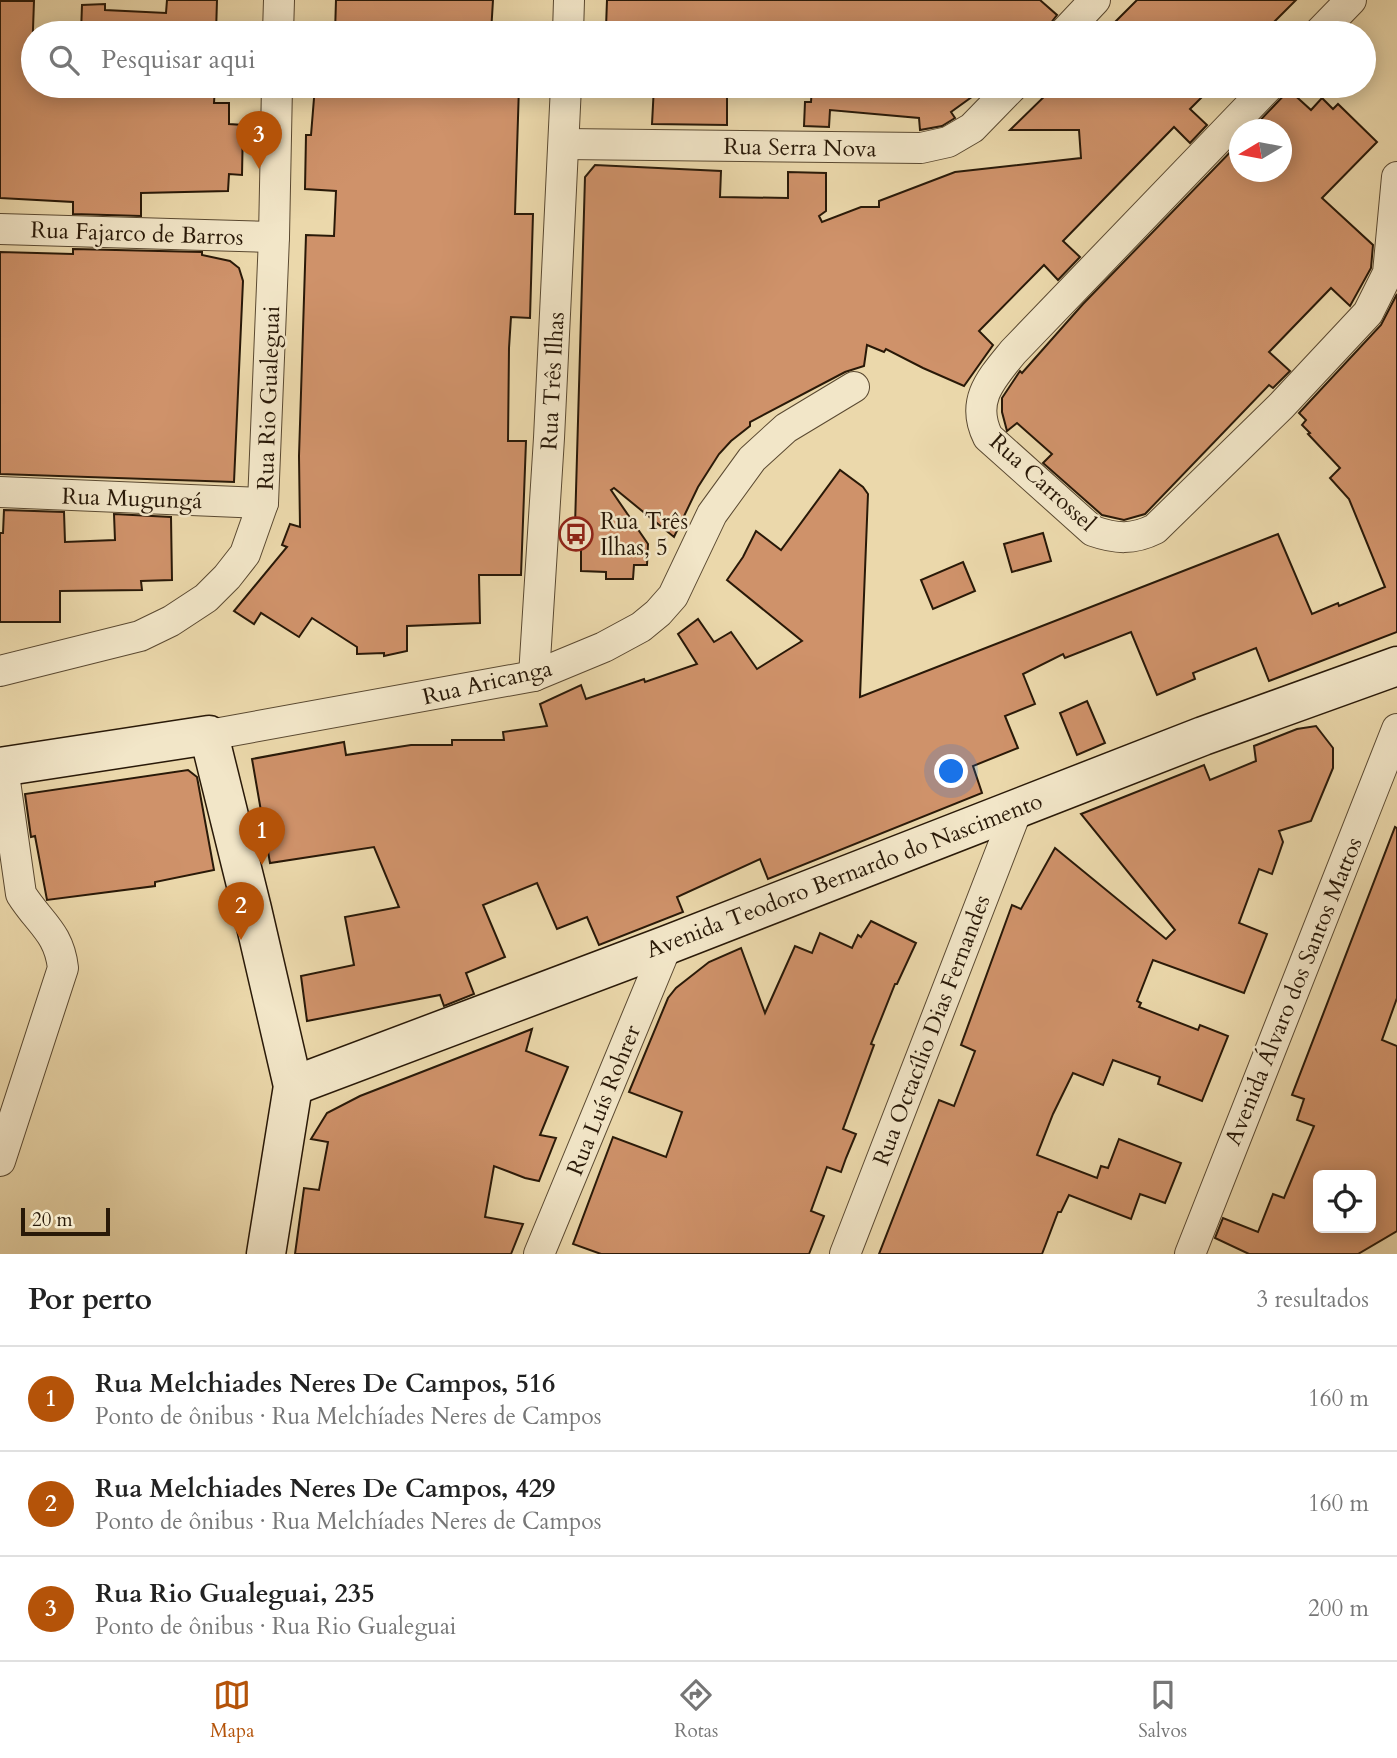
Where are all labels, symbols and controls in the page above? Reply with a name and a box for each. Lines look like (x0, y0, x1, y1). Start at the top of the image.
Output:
search box (21, 21, 1376, 98)
icon: search (45, 41, 83, 79)
text: Pesquisar aqui (101, 42, 256, 77)
pin: 3 (236, 111, 282, 169)
north arrow (1229, 119, 1292, 182)
street label: Rua Serra Nova (723, 131, 877, 164)
street label: Rua Fajarco de Barros (30, 214, 244, 253)
street label: Rua Rio Gualeguai (250, 305, 287, 491)
street label: Rua Três Ilhas (533, 311, 572, 451)
street label: Rua Carrossel (983, 426, 1103, 539)
street label: Rua Mugungá (61, 481, 203, 516)
place label: Rua Três Ilhas, 5 (600, 506, 688, 563)
bus stop icon: Rua Três Ilhas, 5 (557, 515, 595, 553)
street label: Rua Aricanga (419, 652, 555, 712)
your location (934, 754, 968, 788)
street label: Avenida Teodoro Bernardo do Nascimento (642, 785, 1047, 966)
pin: 1 (239, 807, 285, 865)
street label: Avenida Álvaro dos Santos Mattos (1217, 832, 1370, 1150)
pin: 2 (218, 882, 264, 940)
street label: Rua Octacílio Dias Fernandes (865, 890, 997, 1170)
street label: Rua Luís Rohrer (559, 1020, 648, 1180)
map controls (1313, 1170, 1376, 1233)
button: locate (1313, 1170, 1376, 1233)
scale bar (21, 1205, 110, 1237)
text: 20 m (32, 1207, 73, 1233)
text: Por perto (28, 1279, 152, 1320)
text: 3 resultados (1256, 1284, 1369, 1315)
text: Rua Melchiades Neres De Campos, 516 (95, 1366, 555, 1401)
text: 1 (45, 1383, 57, 1414)
text: 160 m (1308, 1383, 1369, 1414)
text: Ponto de ônibus · Rua Melchíades Neres de Campos (95, 1401, 601, 1432)
text: Rua Melchiades Neres De Campos, 429 (95, 1471, 555, 1506)
text: 2 (45, 1488, 57, 1519)
text: 160 m (1308, 1488, 1369, 1519)
text: Ponto de ônibus · Rua Melchíades Neres de Campos (95, 1506, 601, 1537)
text: Rua Rio Gualeguai, 235 (95, 1576, 374, 1611)
text: 3 (45, 1593, 57, 1624)
text: 200 m (1308, 1593, 1369, 1624)
text: Ponto de ônibus · Rua Rio Gualeguai (95, 1611, 456, 1642)
tab: Mapa (210, 1676, 254, 1744)
tab: Rotas (674, 1676, 718, 1744)
tab: Salvos (1138, 1676, 1187, 1744)

